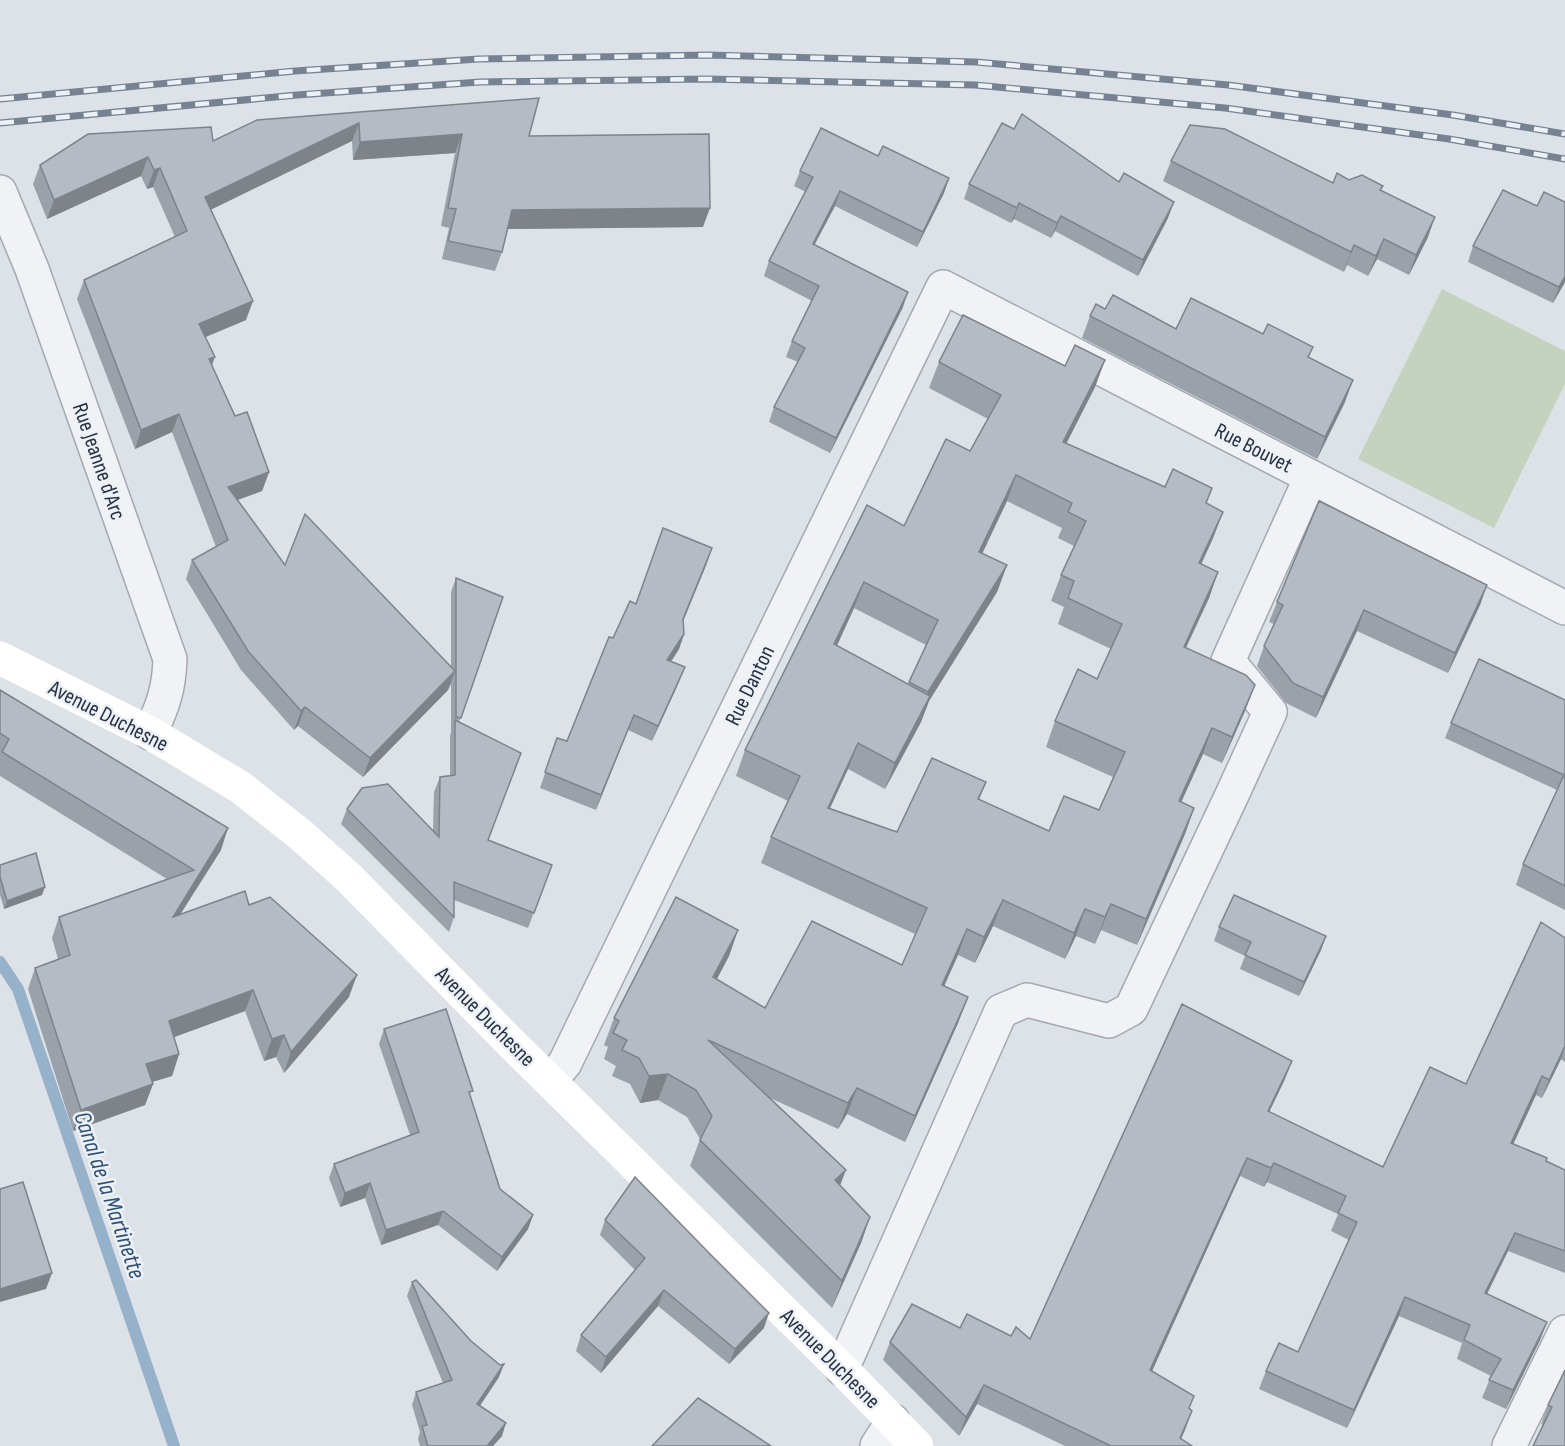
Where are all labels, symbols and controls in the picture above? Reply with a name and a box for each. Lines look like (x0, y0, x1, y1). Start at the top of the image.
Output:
street label: Rue Jeanne d'Arc (66, 399, 131, 524)
street label: Rue Bouvet (1210, 417, 1297, 479)
street label: Rue Danton (719, 641, 781, 730)
street label: Avenue Duchesne (43, 674, 173, 758)
street label: Avenue Duchesne (429, 961, 541, 1073)
water label: Canal de la Martinette (67, 1108, 152, 1283)
street label: Avenue Duchesne (774, 1303, 886, 1415)

